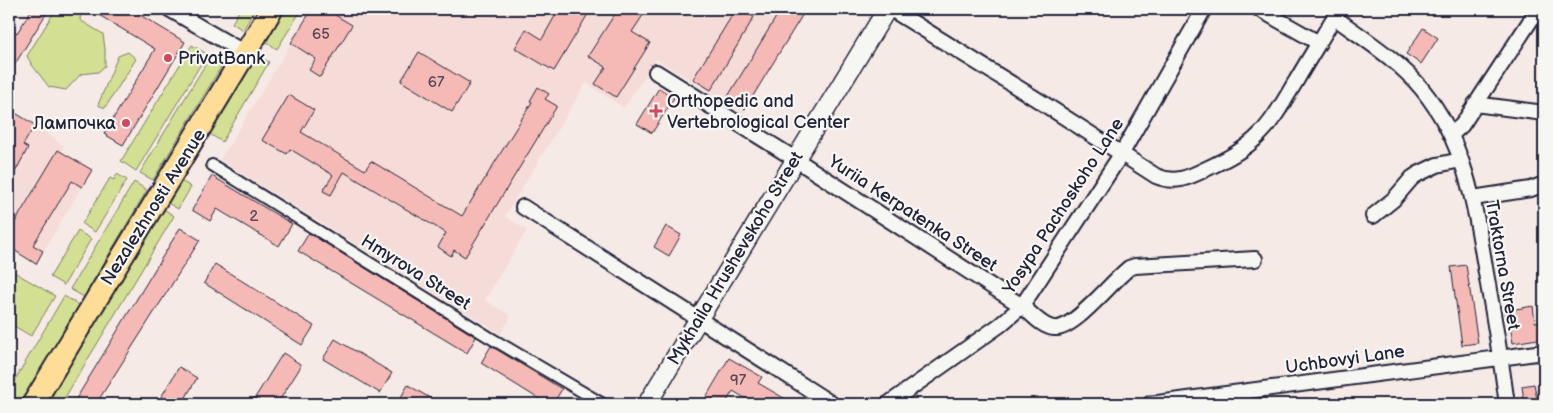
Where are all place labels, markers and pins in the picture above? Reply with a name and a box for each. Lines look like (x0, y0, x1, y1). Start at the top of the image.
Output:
place label: PrivatBank (178, 48, 265, 69)
marker: PrivatBank (162, 52, 174, 64)
place label: Orthopedic and Vertebrological Center (667, 91, 850, 133)
marker: Orthopedic and Vertebrological Center (649, 104, 663, 118)
place label: Лампочка (32, 113, 116, 134)
marker: Лампочка (120, 117, 132, 129)

